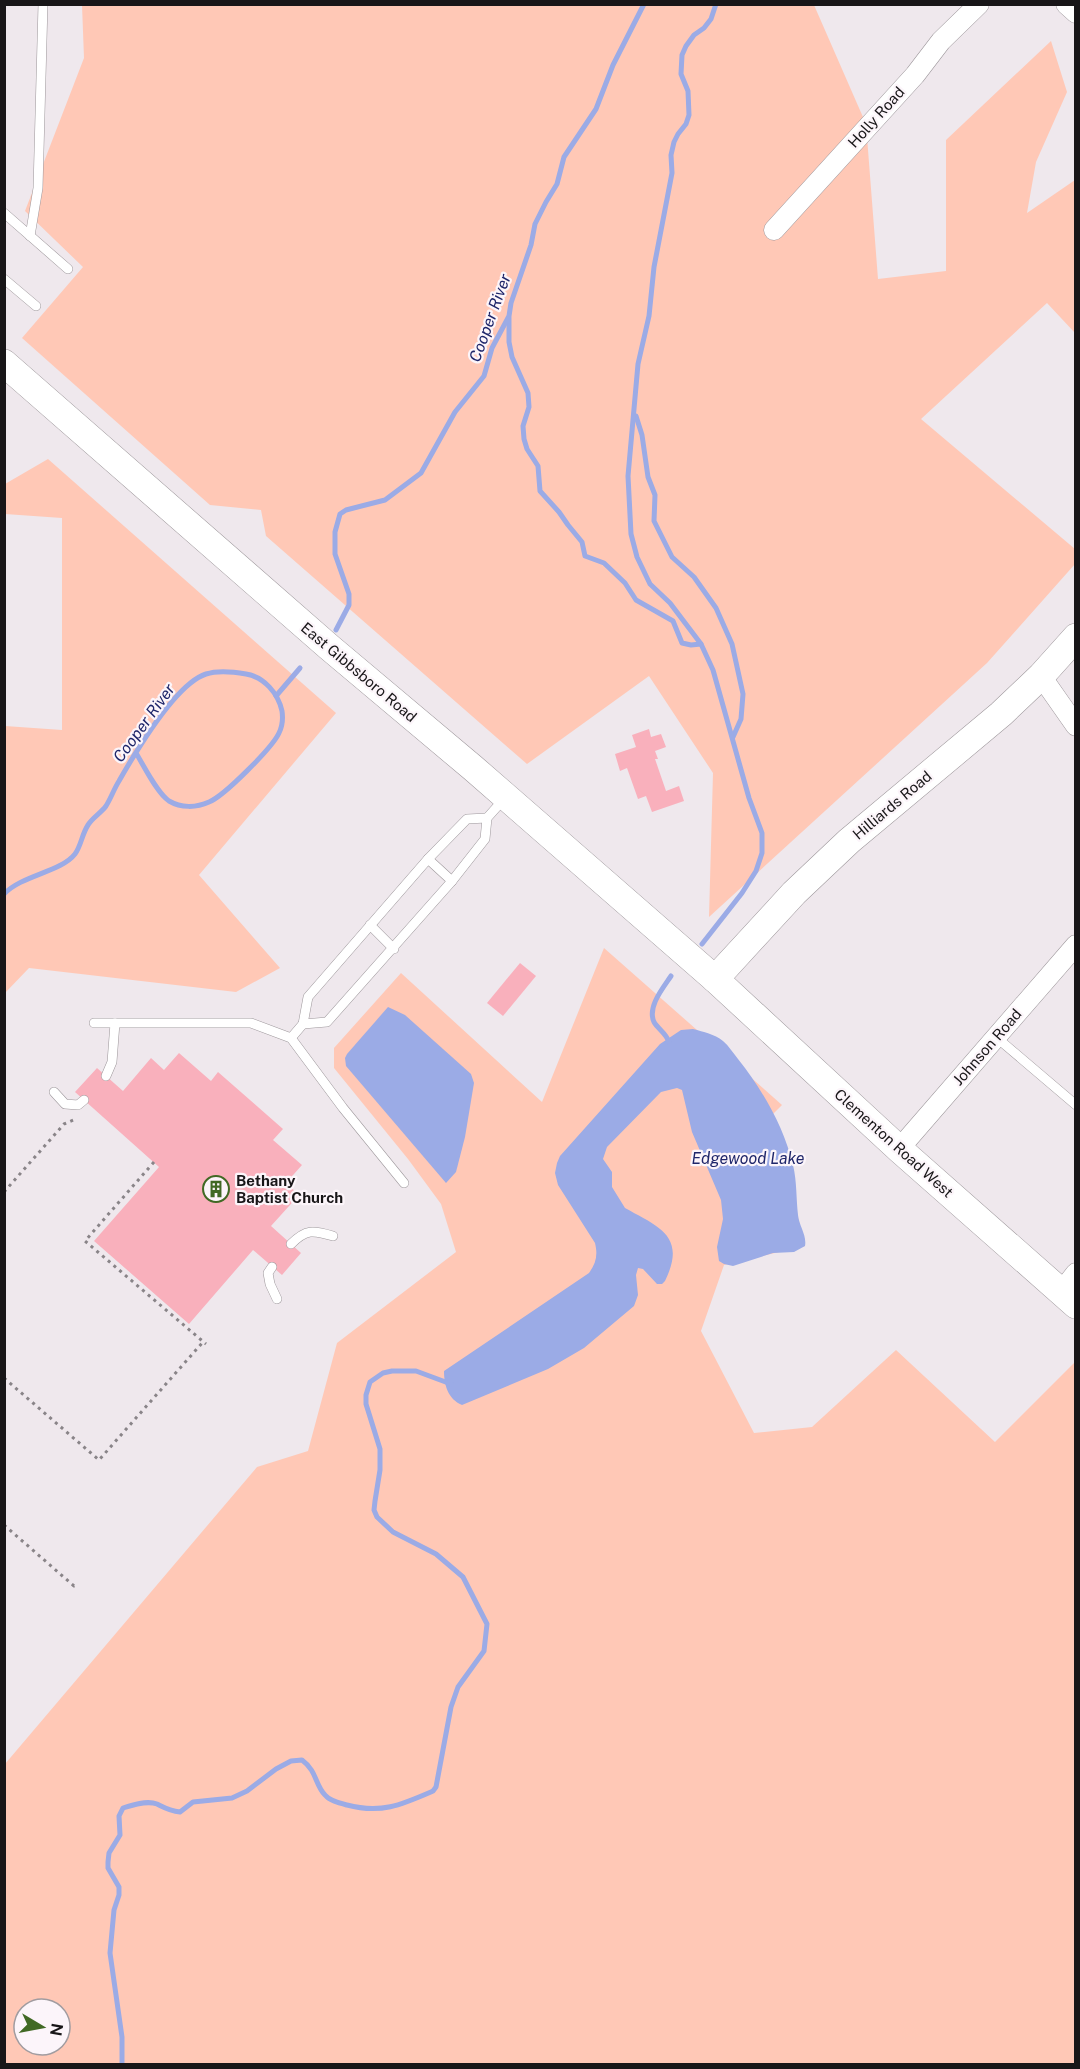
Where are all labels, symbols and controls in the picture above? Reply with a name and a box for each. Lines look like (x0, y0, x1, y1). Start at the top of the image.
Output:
street label: Holly Road (844, 83, 908, 151)
water label: Cooper River (465, 270, 515, 365)
street label: East Gibbsboro Road (298, 619, 420, 725)
water label: Cooper River (109, 679, 179, 766)
street label: Hilliards Road (849, 767, 935, 843)
street label: Johnson Road (949, 1005, 1025, 1089)
street label: Clementon Road West (831, 1085, 957, 1201)
water label: Edgewood Lake (692, 1149, 805, 1168)
place label: Bethany Baptist Church (236, 1172, 343, 1206)
building icon: Bethany Baptist Church (201, 1174, 231, 1204)
north arrow (12, 1997, 72, 2057)
text: N (46, 2022, 67, 2037)

